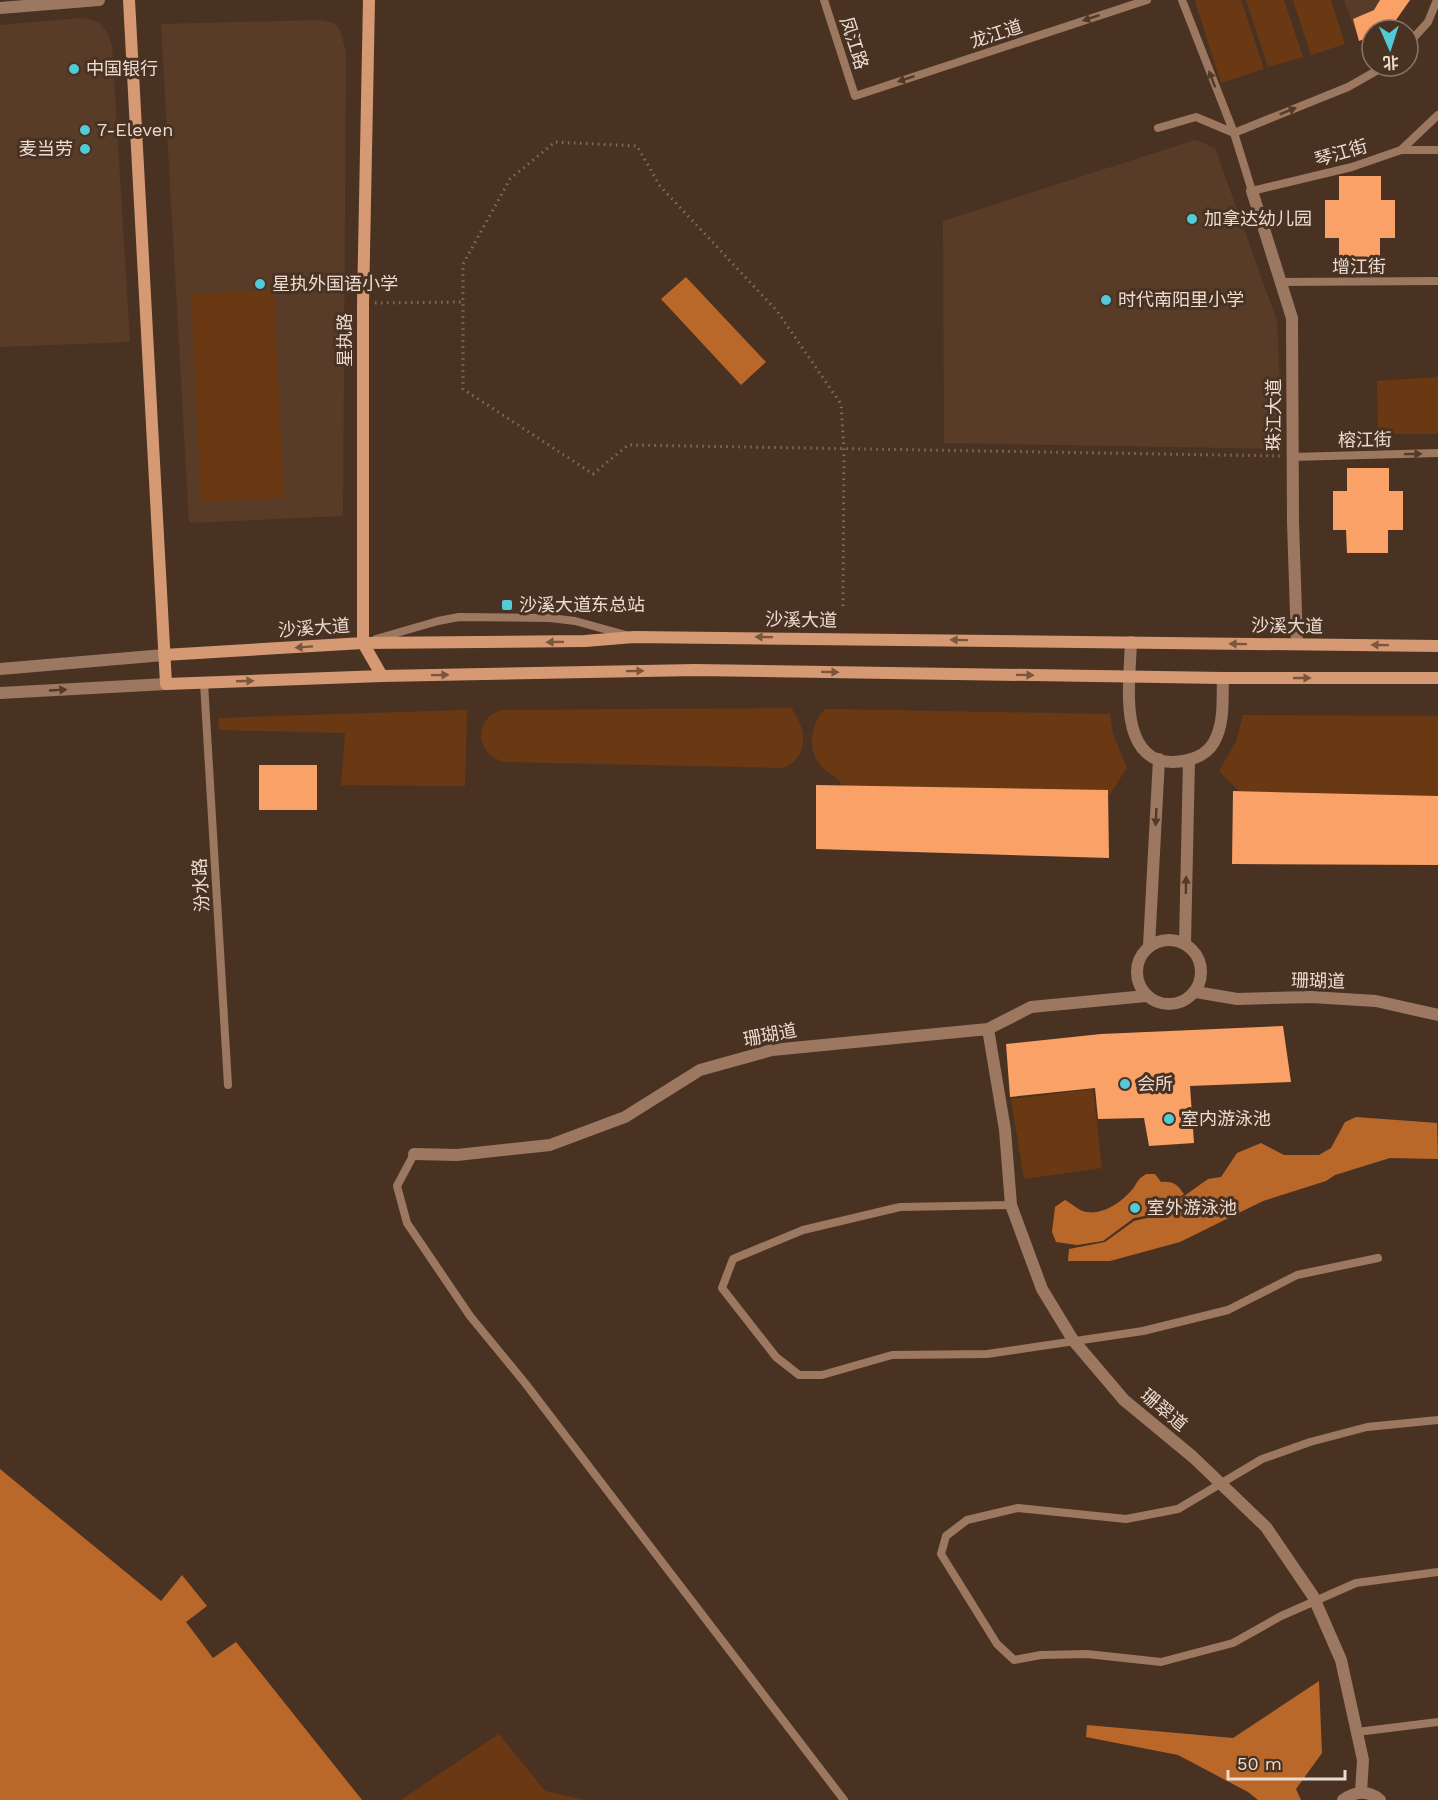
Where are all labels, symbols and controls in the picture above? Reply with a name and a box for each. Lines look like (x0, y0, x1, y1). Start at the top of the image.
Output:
street label: 凤江路 (836, 14, 873, 72)
one-way arrow (1082, 14, 1100, 24)
street label: 龙江道 (967, 15, 1025, 52)
north arrow (1360, 18, 1420, 78)
text: 北 (1382, 53, 1399, 72)
place label: 中国银行 (86, 58, 158, 79)
marker: 中国银行 (67, 62, 81, 76)
one-way arrow (1207, 69, 1217, 87)
one-way arrow (897, 75, 915, 84)
one-way arrow (1279, 106, 1297, 116)
place label: 7-Eleven (97, 119, 173, 140)
marker: 7-Eleven (78, 123, 92, 137)
street label: 琴江街 (1312, 135, 1370, 170)
place label: 麦当劳 (19, 138, 73, 159)
marker: 麦当劳 (78, 142, 92, 156)
place label: 加拿达幼儿园 (1204, 208, 1312, 229)
marker: 加拿达幼儿园 (1185, 212, 1199, 226)
street label: 增江街 (1332, 256, 1386, 277)
place label: 星执外国语小学 (272, 273, 398, 294)
marker: 星执外国语小学 (253, 277, 267, 291)
place label: 时代南阳里小学 (1118, 289, 1244, 310)
marker: 时代南阳里小学 (1099, 293, 1113, 307)
street label: 星执路 (334, 313, 355, 367)
street label: 珠江大道 (1263, 379, 1284, 451)
street label: 榕江街 (1338, 429, 1392, 450)
one-way arrow (1404, 449, 1423, 459)
place label: 沙溪大道东总站 (519, 594, 645, 615)
marker: 沙溪大道东总站 (500, 598, 514, 612)
street label: 沙溪大道 (765, 608, 837, 631)
street label: 沙溪大道 (1251, 614, 1323, 637)
street label: 沙溪大道 (277, 615, 351, 640)
one-way arrow (755, 633, 774, 642)
one-way arrow (950, 635, 969, 645)
one-way arrow (545, 637, 564, 647)
one-way arrow (1229, 639, 1248, 649)
one-way arrow (1370, 640, 1389, 650)
one-way arrow (295, 642, 314, 652)
one-way arrow (626, 667, 645, 676)
one-way arrow (821, 668, 840, 677)
one-way arrow (431, 670, 450, 680)
one-way arrow (1016, 670, 1035, 680)
one-way arrow (1293, 673, 1312, 683)
one-way arrow (236, 676, 255, 686)
one-way arrow (49, 685, 68, 694)
one-way arrow (1152, 808, 1161, 827)
street label: 汾水路 (189, 858, 212, 913)
one-way arrow (1182, 875, 1191, 894)
street label: 珊瑚道 (1291, 970, 1345, 991)
street label: 珊瑚道 (741, 1019, 798, 1050)
place label: 会所 (1137, 1073, 1173, 1094)
marker: 会所 (1118, 1077, 1132, 1091)
place label: 室内游泳池 (1181, 1108, 1271, 1129)
marker: 室内游泳池 (1162, 1112, 1176, 1126)
place label: 室外游泳池 (1147, 1197, 1237, 1218)
marker: 室外游泳池 (1128, 1201, 1142, 1215)
street label: 珊翠道 (1137, 1384, 1192, 1435)
scale bar (1228, 1743, 1345, 1781)
text: 50 m (1237, 1753, 1282, 1774)

